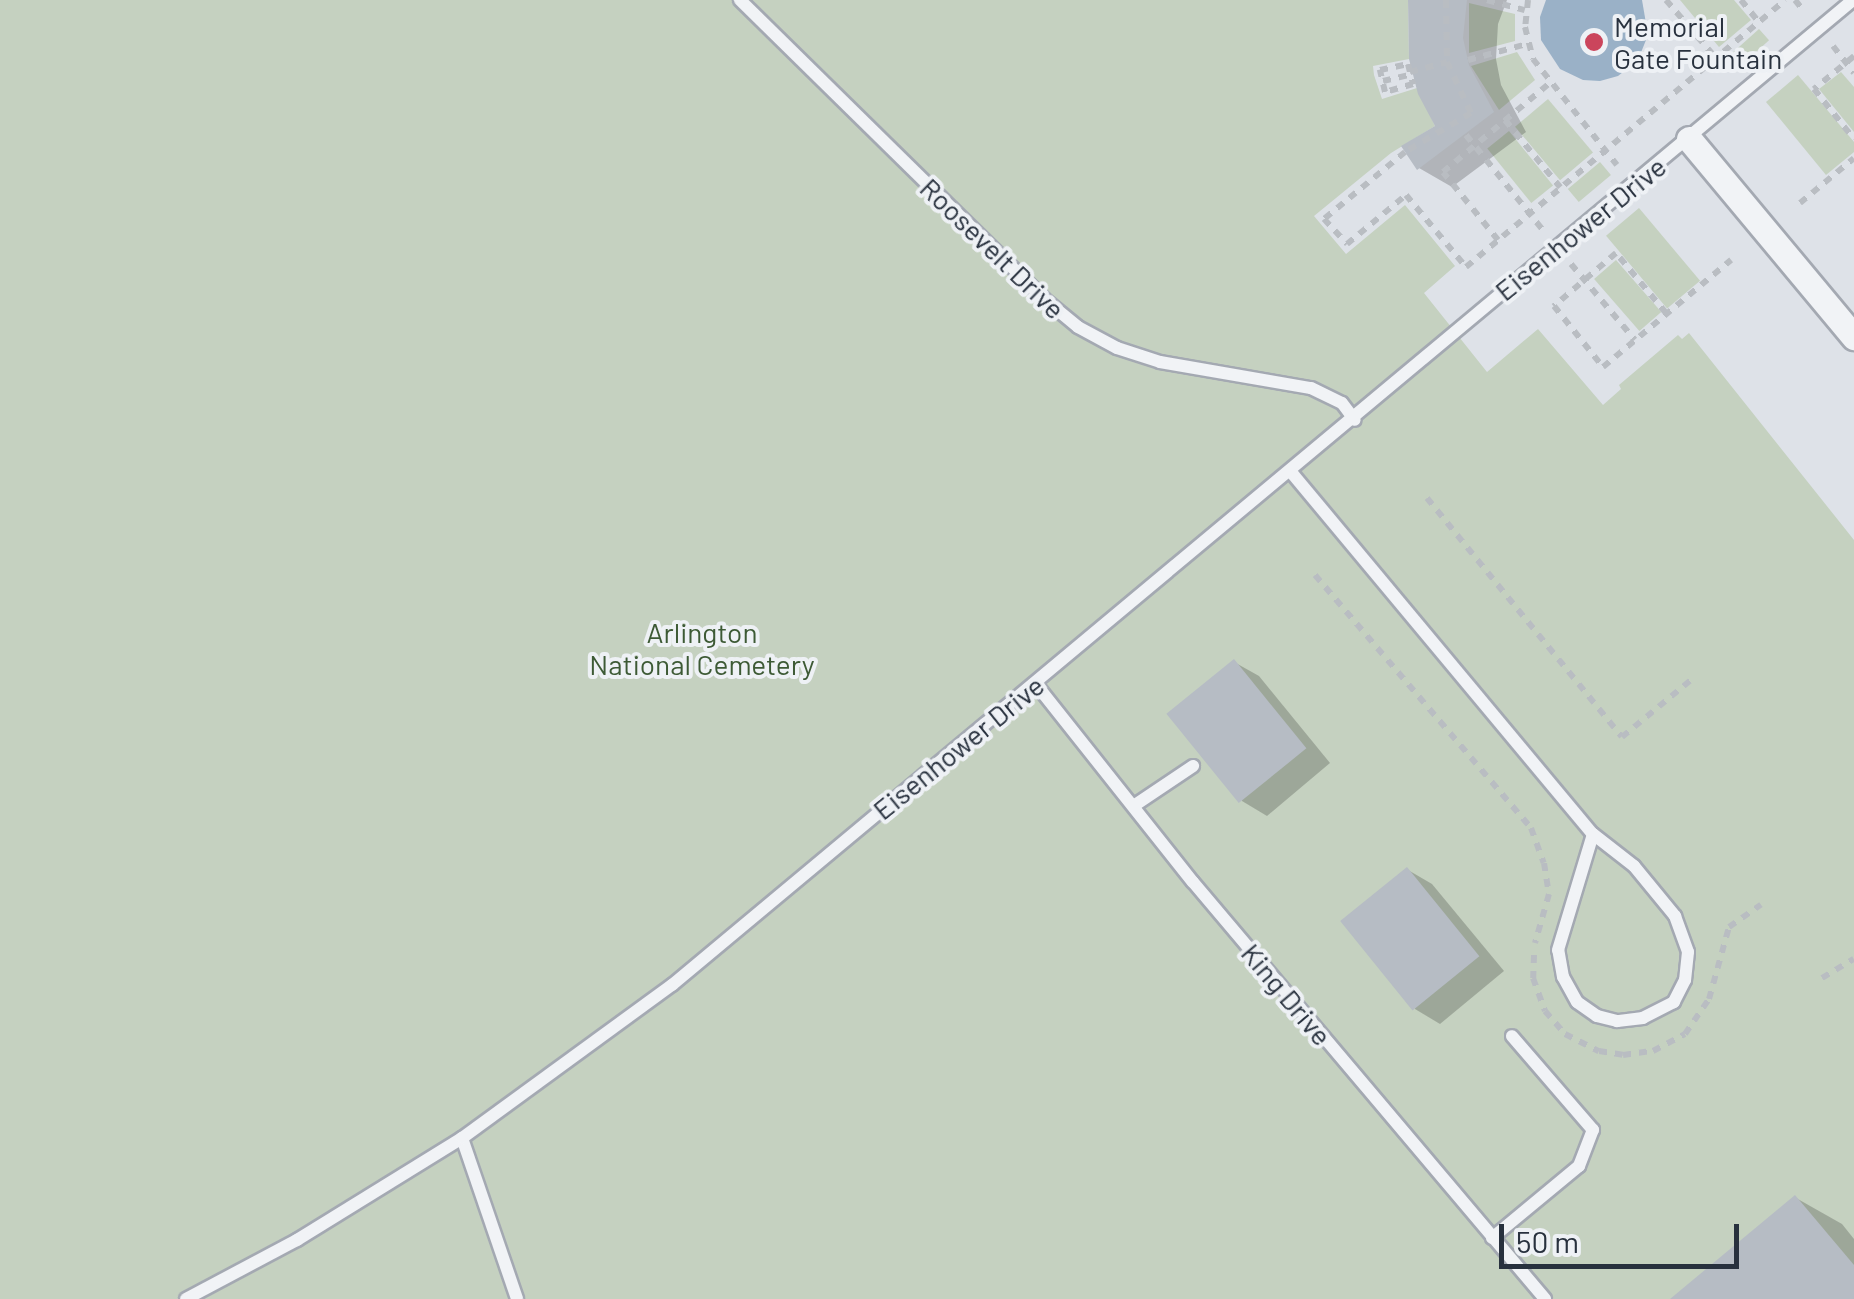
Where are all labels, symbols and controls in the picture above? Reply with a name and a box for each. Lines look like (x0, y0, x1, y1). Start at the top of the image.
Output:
place label: Memorial Gate Fountain (1614, 9, 1782, 75)
marker: Memorial Gate Fountain (1583, 31, 1605, 53)
street label: Eisenhower Drive (1488, 149, 1672, 307)
street label: Roosevelt Drive (914, 171, 1072, 325)
park label: Arlington National Cemetery (589, 615, 815, 681)
street label: Eisenhower Drive (866, 668, 1050, 826)
street label: King Drive (1235, 936, 1339, 1052)
scale bar (1504, 1204, 1744, 1266)
text: 50 m (1516, 1223, 1579, 1259)

